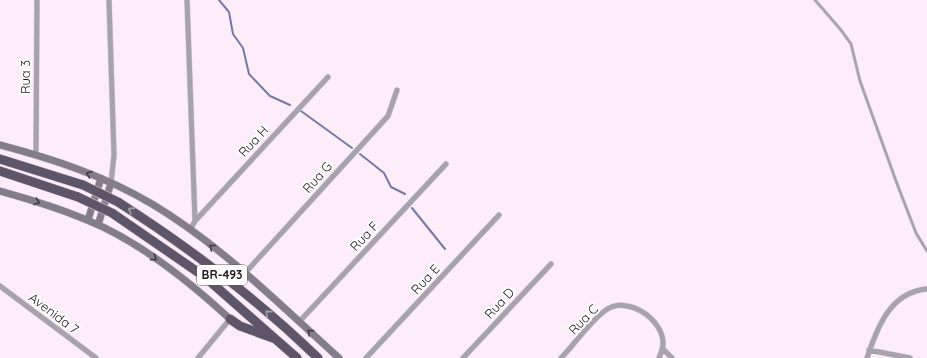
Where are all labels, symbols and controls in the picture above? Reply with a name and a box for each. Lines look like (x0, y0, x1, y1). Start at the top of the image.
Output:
street label: Rua 3 (17, 60, 33, 94)
street label: Rua H (235, 122, 271, 160)
street label: Rua G (299, 158, 335, 196)
one-way arrow (85, 170, 92, 178)
one-way arrow (34, 198, 41, 206)
one-way arrow (128, 208, 135, 215)
street label: Rua F (346, 218, 382, 254)
one-way arrow (209, 245, 216, 252)
one-way arrow (150, 253, 157, 261)
street label: Rua E (407, 261, 443, 297)
road number: BR-493 (197, 265, 247, 285)
street label: Rua D (481, 284, 517, 322)
street label: Avenida 7 (26, 289, 82, 337)
street label: Rua C (565, 300, 602, 337)
one-way arrow (266, 311, 273, 318)
one-way arrow (307, 329, 315, 337)

